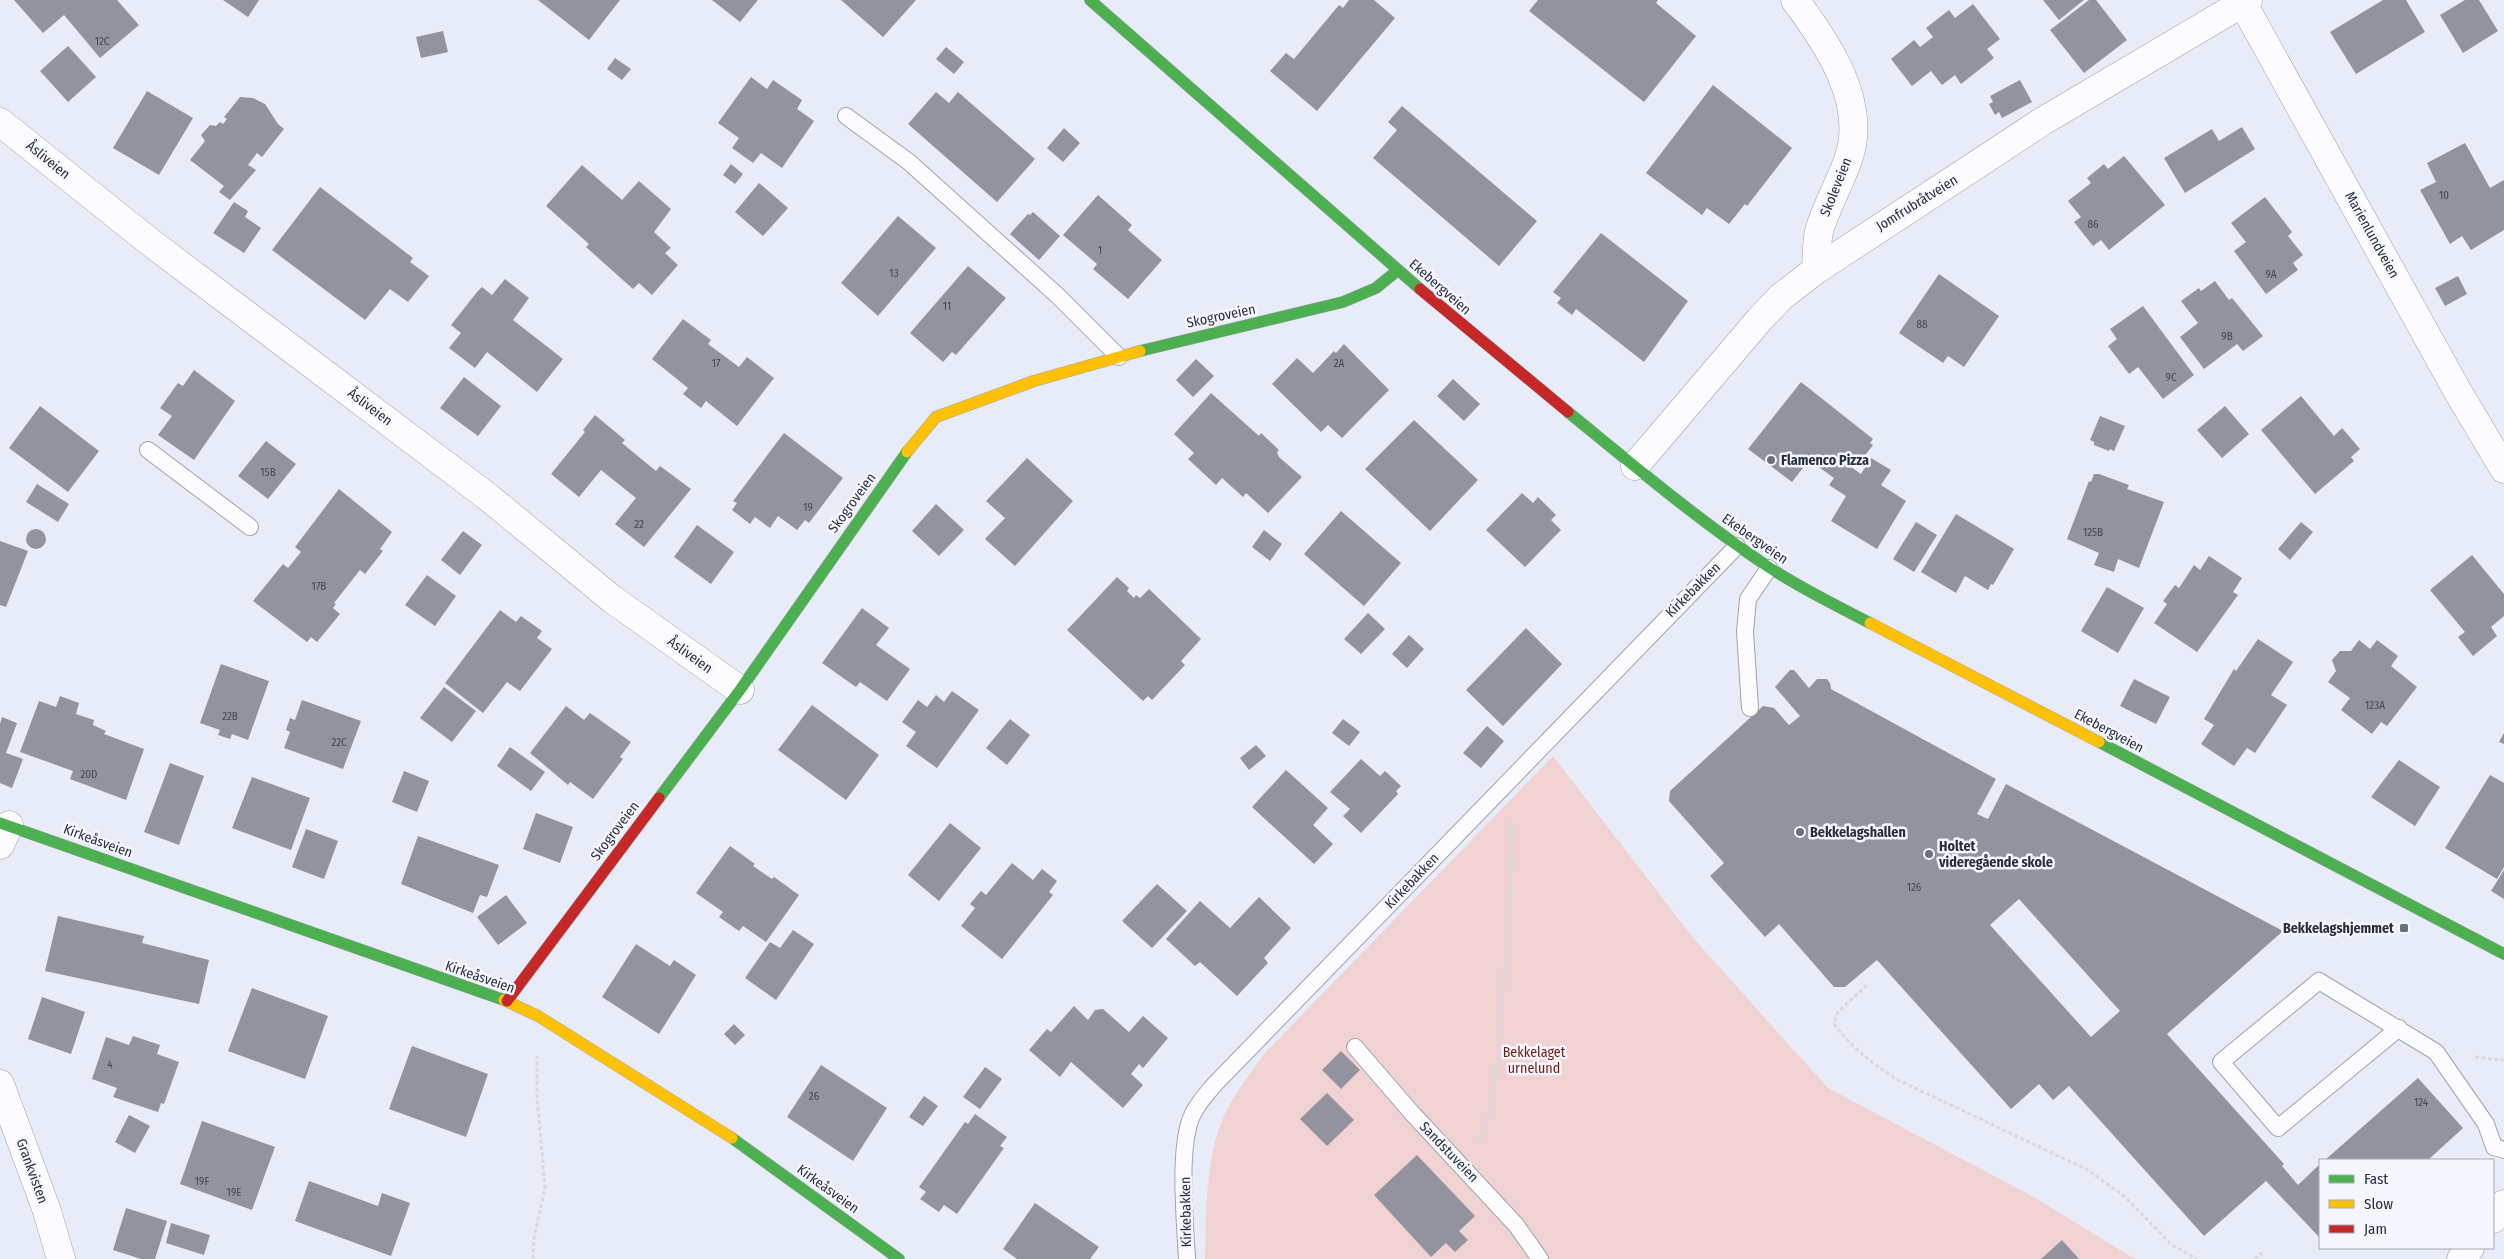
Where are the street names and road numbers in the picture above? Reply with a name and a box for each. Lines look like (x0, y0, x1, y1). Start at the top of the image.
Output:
street label: Åsliveien (23, 136, 74, 183)
street label: Skoleveien (1816, 155, 1856, 219)
street label: Jomfrubråtveien (1873, 171, 1961, 235)
street label: Marienlundveien (2341, 189, 2403, 281)
street label: Ekebergveien (1406, 256, 1474, 318)
street label: Skogroveien (1185, 300, 1257, 332)
street label: Åsliveien (344, 384, 396, 429)
street label: Skogroveien (825, 470, 879, 536)
street label: Ekebergveien (1719, 510, 1791, 568)
street label: Kirkebakken (1662, 559, 1724, 621)
street label: Åsliveien (664, 632, 716, 677)
street label: Ekebergveien (2071, 706, 2147, 756)
street label: Skogroveien (587, 798, 643, 864)
street label: Kirkeåsveien (61, 821, 135, 861)
street label: Kirkebakken (1381, 850, 1443, 912)
street label: Kirkeåsveien (443, 957, 517, 997)
street label: Sandstuveien (1416, 1118, 1482, 1186)
street label: Grankvisten (12, 1136, 52, 1206)
street label: Kirkeåsveien (794, 1161, 862, 1217)
street label: Kirkebakken (1177, 1177, 1195, 1247)

